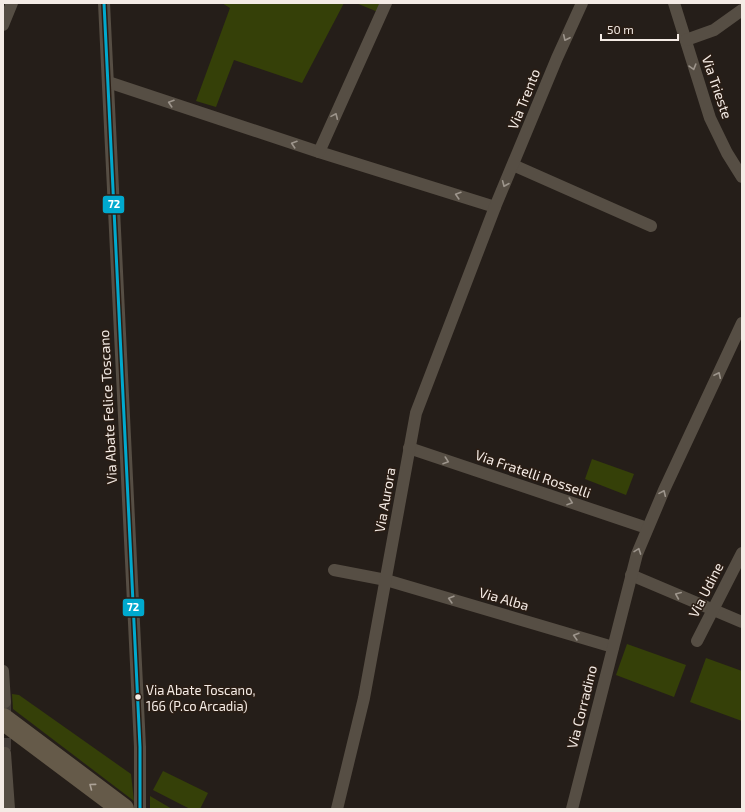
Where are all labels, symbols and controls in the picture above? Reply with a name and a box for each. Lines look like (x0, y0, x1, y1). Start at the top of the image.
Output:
scale bar (601, 16, 678, 42)
text: 50 m (607, 22, 634, 36)
one-way arrow (563, 34, 571, 42)
street label: Via Trieste (699, 53, 736, 121)
one-way arrow (688, 63, 697, 70)
street label: Via Trento (504, 66, 543, 132)
one-way arrow (167, 99, 174, 108)
one-way arrow (330, 113, 338, 121)
one-way arrow (291, 140, 298, 149)
one-way arrow (501, 180, 509, 187)
one-way arrow (455, 191, 462, 200)
line badge: 72 (102, 195, 125, 214)
text: 72 (108, 197, 120, 210)
street label: Via Abate Felice Toscano (95, 329, 120, 485)
one-way arrow (713, 372, 721, 379)
street label: Via Fratelli Rosselli (473, 446, 593, 501)
one-way arrow (443, 456, 450, 465)
street label: Via Aurora (370, 466, 399, 534)
one-way arrow (658, 489, 666, 497)
one-way arrow (566, 497, 573, 506)
one-way arrow (634, 548, 642, 555)
street label: Via Udine (685, 560, 727, 620)
street label: Via Alba (477, 583, 531, 614)
one-way arrow (675, 591, 682, 599)
one-way arrow (448, 595, 455, 604)
line badge: 72 (122, 598, 145, 617)
text: 72 (127, 600, 139, 613)
one-way arrow (572, 632, 579, 641)
street label: Via Corradino (563, 663, 600, 750)
place label: Via Abate Toscano, 166 (P.co Arcadia) (146, 682, 256, 714)
marker: Via Abate Toscano, 166 (P.co Arcadia) (133, 692, 143, 702)
one-way arrow (89, 783, 96, 790)

